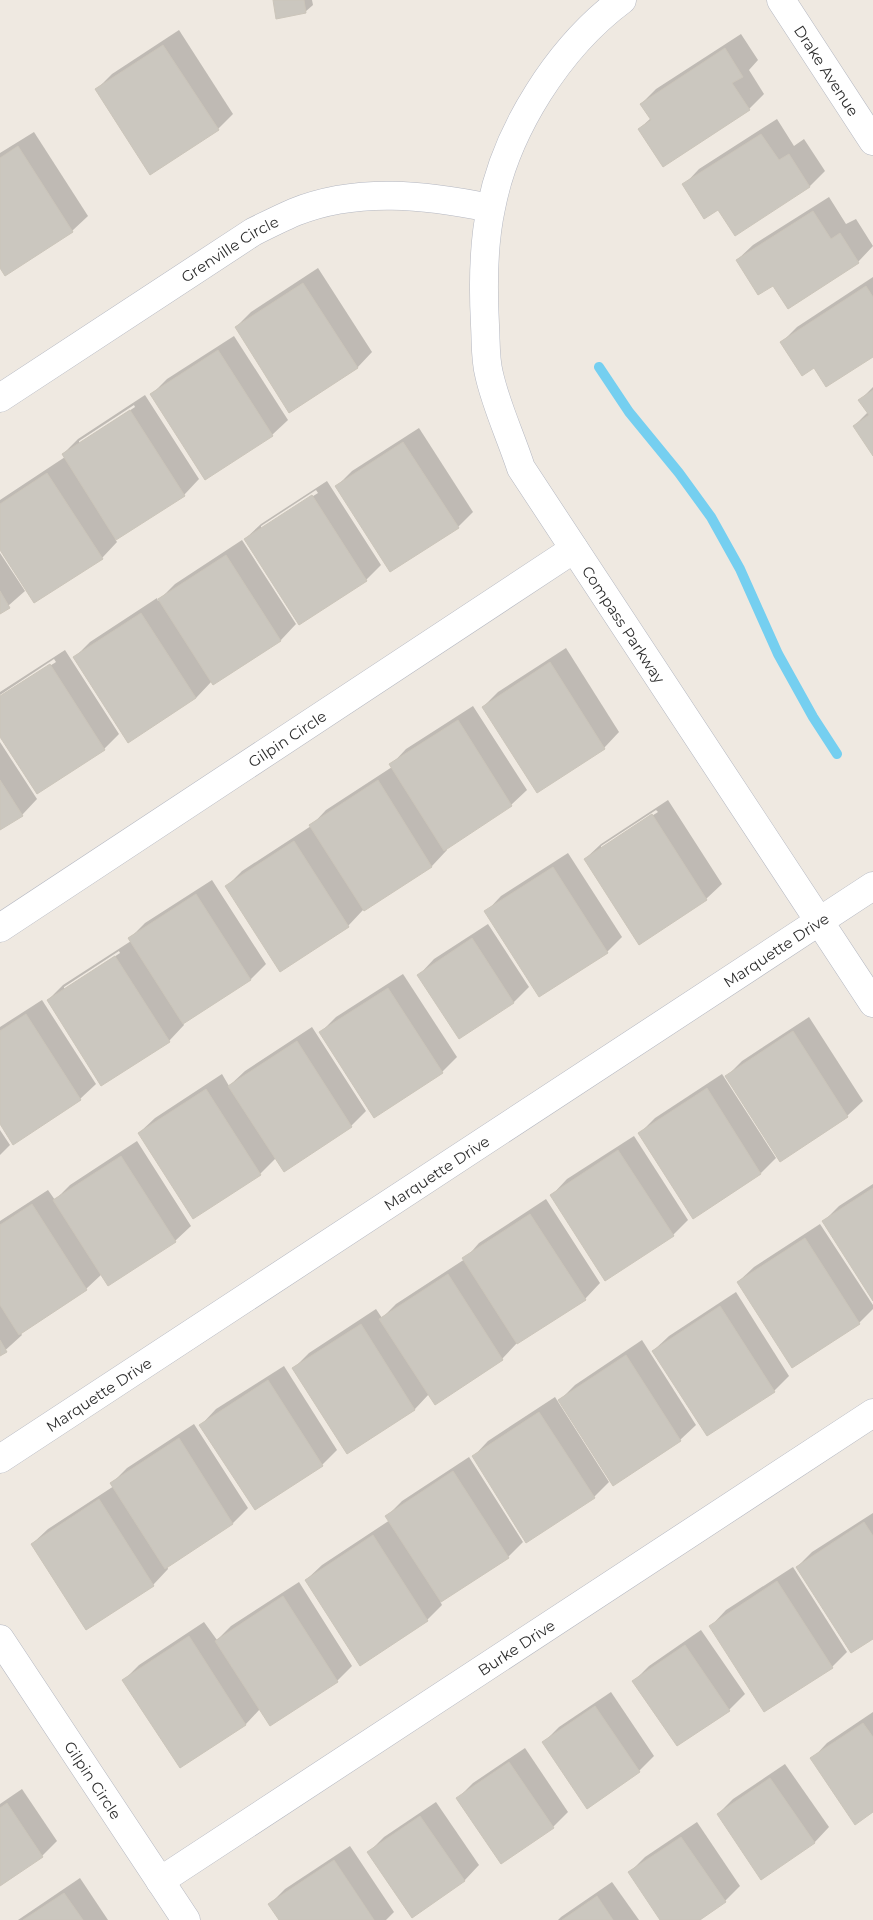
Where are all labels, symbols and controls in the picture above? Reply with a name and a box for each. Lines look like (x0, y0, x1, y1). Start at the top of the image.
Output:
street label: Drake Avenue (790, 21, 864, 119)
street label: Grenville Circle (177, 211, 282, 286)
street label: Compass Parkway (578, 562, 670, 687)
street label: Gilpin Circle (244, 706, 330, 771)
street label: Marquette Drive (719, 908, 832, 991)
street label: Marquette Drive (380, 1131, 493, 1214)
street label: Marquette Drive (42, 1353, 155, 1436)
street label: Burke Drive (474, 1615, 558, 1679)
street label: Gilpin Circle (61, 1737, 126, 1823)

